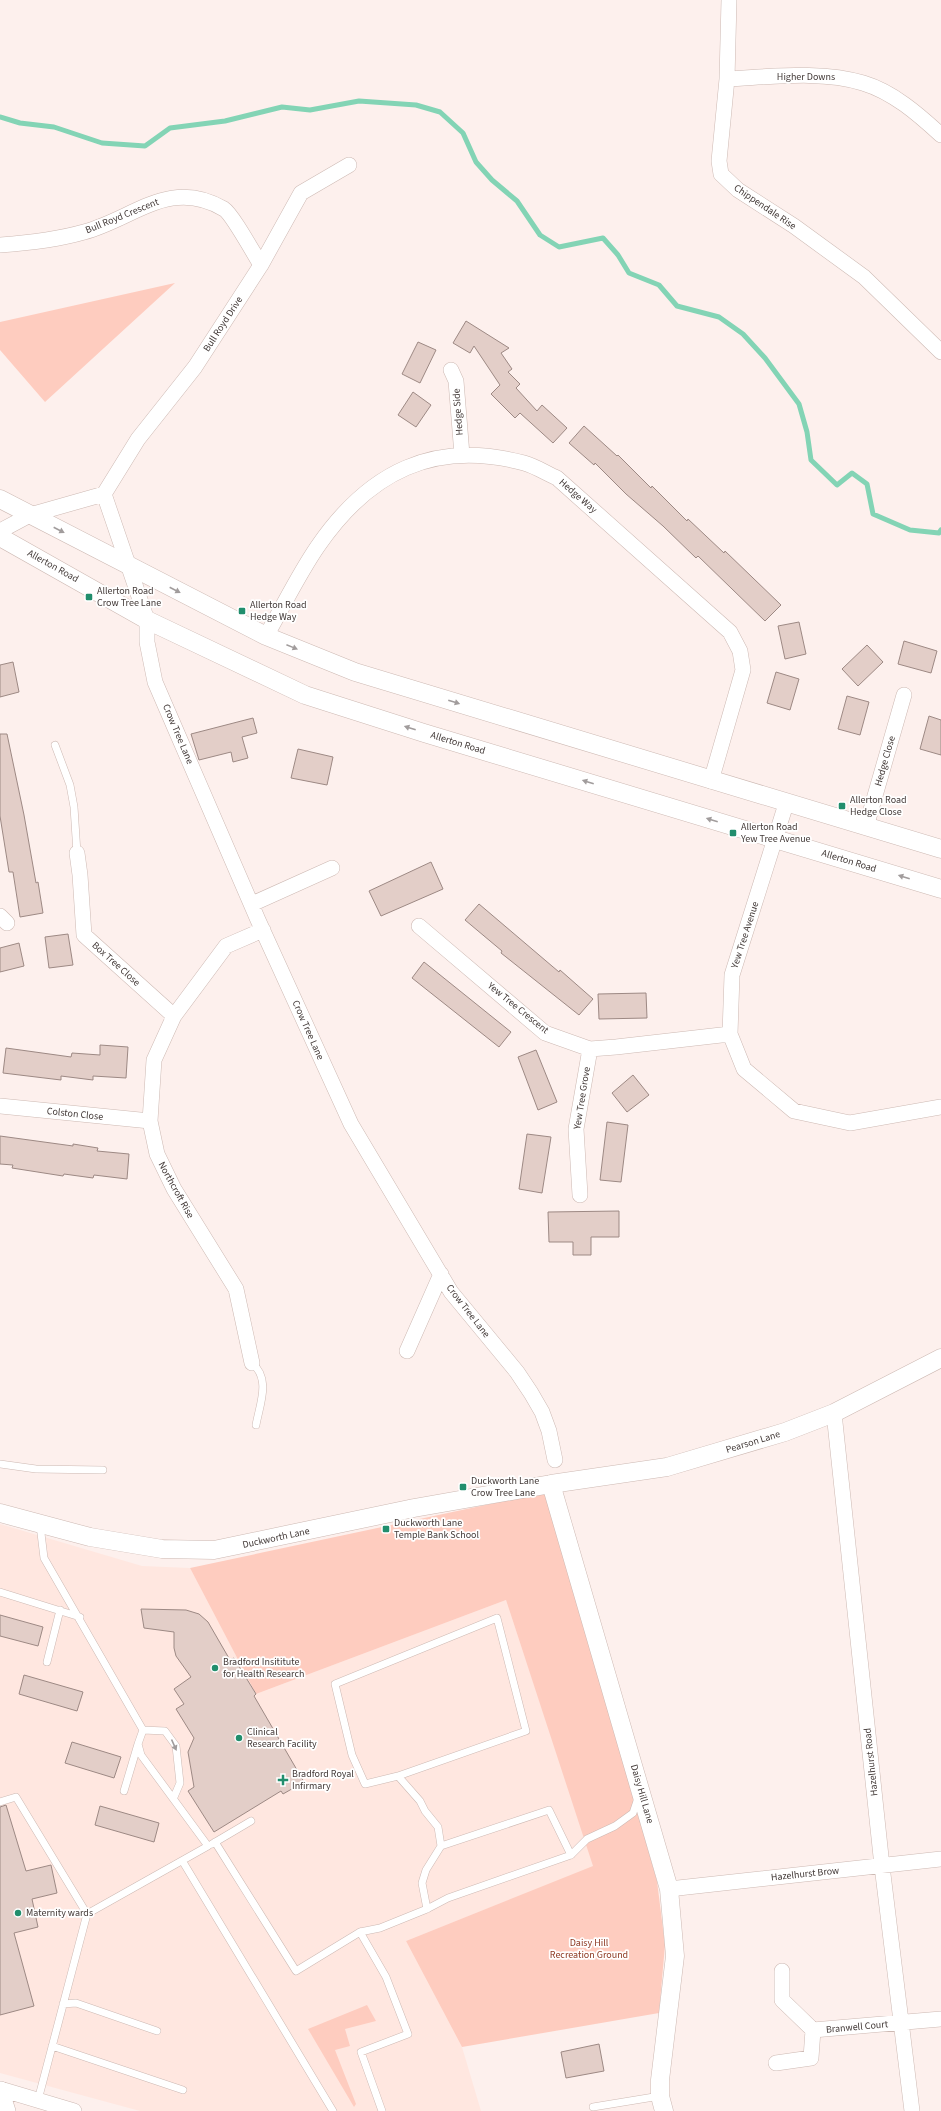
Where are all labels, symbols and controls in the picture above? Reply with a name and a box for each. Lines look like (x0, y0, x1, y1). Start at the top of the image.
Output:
street label: Higher Downs (777, 70, 835, 84)
street label: Chippendale Rise (731, 181, 799, 233)
street label: Bull Royd Crescent (83, 195, 161, 237)
street label: Bull Royd Drive (200, 294, 246, 354)
street label: Hedge Side (449, 388, 467, 436)
street label: Hedge Way (556, 476, 600, 517)
one-way arrow (53, 527, 65, 534)
street label: Allerton Road (25, 546, 81, 586)
place label: Allerton Road Crow Tree Lane (97, 584, 161, 610)
one-way arrow (169, 587, 180, 593)
marker: Allerton Road Crow Tree Lane (84, 592, 94, 602)
place label: Allerton Road Hedge Way (250, 598, 307, 624)
marker: Allerton Road Hedge Way (237, 606, 247, 616)
one-way arrow (286, 644, 298, 650)
one-way arrow (448, 699, 460, 705)
street label: Crow Tree Lane (159, 702, 197, 766)
one-way arrow (403, 725, 415, 731)
street label: Allerton Road (429, 728, 487, 758)
street label: Hedge Close (871, 734, 899, 788)
one-way arrow (581, 779, 593, 785)
place label: Allerton Road Hedge Close (850, 793, 907, 819)
marker: Allerton Road Hedge Close (837, 801, 847, 811)
one-way arrow (706, 817, 718, 823)
place label: Allerton Road Yew Tree Avenue (740, 820, 811, 846)
marker: Allerton Road Yew Tree Avenue (728, 828, 738, 838)
street label: Allerton Road (820, 846, 878, 876)
one-way arrow (897, 874, 909, 880)
street label: Yew Tree Avenue (727, 900, 762, 971)
street label: Box Tree Close (89, 939, 143, 989)
street label: Yew Tree Crescent (484, 978, 552, 1037)
street label: Crow Tree Lane (289, 998, 327, 1062)
street label: Yew Tree Grove (570, 1066, 594, 1131)
street label: Colston Close (46, 1104, 104, 1124)
street label: Northcroft Rise (155, 1159, 197, 1221)
street label: Crow Tree Lane (443, 1281, 493, 1341)
street label: Pearson Lane (724, 1427, 782, 1457)
place label: Duckworth Lane Crow Tree Lane (471, 1474, 539, 1500)
marker: Duckworth Lane Crow Tree Lane (458, 1482, 468, 1492)
place label: Duckworth Lane Temple Bank School (394, 1516, 480, 1542)
street label: Duckworth Lane (241, 1524, 311, 1552)
marker: Duckworth Lane Temple Bank School (381, 1524, 391, 1534)
place label: Bradford Insititute for Health Research (223, 1655, 304, 1681)
marker: Bradford Insititute for Health Research (210, 1663, 220, 1673)
place label: Clinical Research Facility (247, 1725, 317, 1751)
street label: Hazelhurst Road (860, 1727, 882, 1797)
marker: Clinical Research Facility (234, 1733, 244, 1743)
one-way arrow (171, 1740, 177, 1751)
street label: Daisy Hill Lane (627, 1763, 657, 1825)
place label: Bradford Royal Infirmary (292, 1767, 354, 1793)
marker: Bradford Royal Infirmary (277, 1774, 289, 1786)
street label: Hazelhurst Brow (770, 1863, 840, 1885)
place label: Maternity wards (26, 1906, 93, 1920)
marker: Maternity wards (13, 1908, 23, 1918)
park label: Daisy Hill Recreation Ground (550, 1936, 628, 1962)
street label: Branwell Court (825, 2017, 889, 2037)

